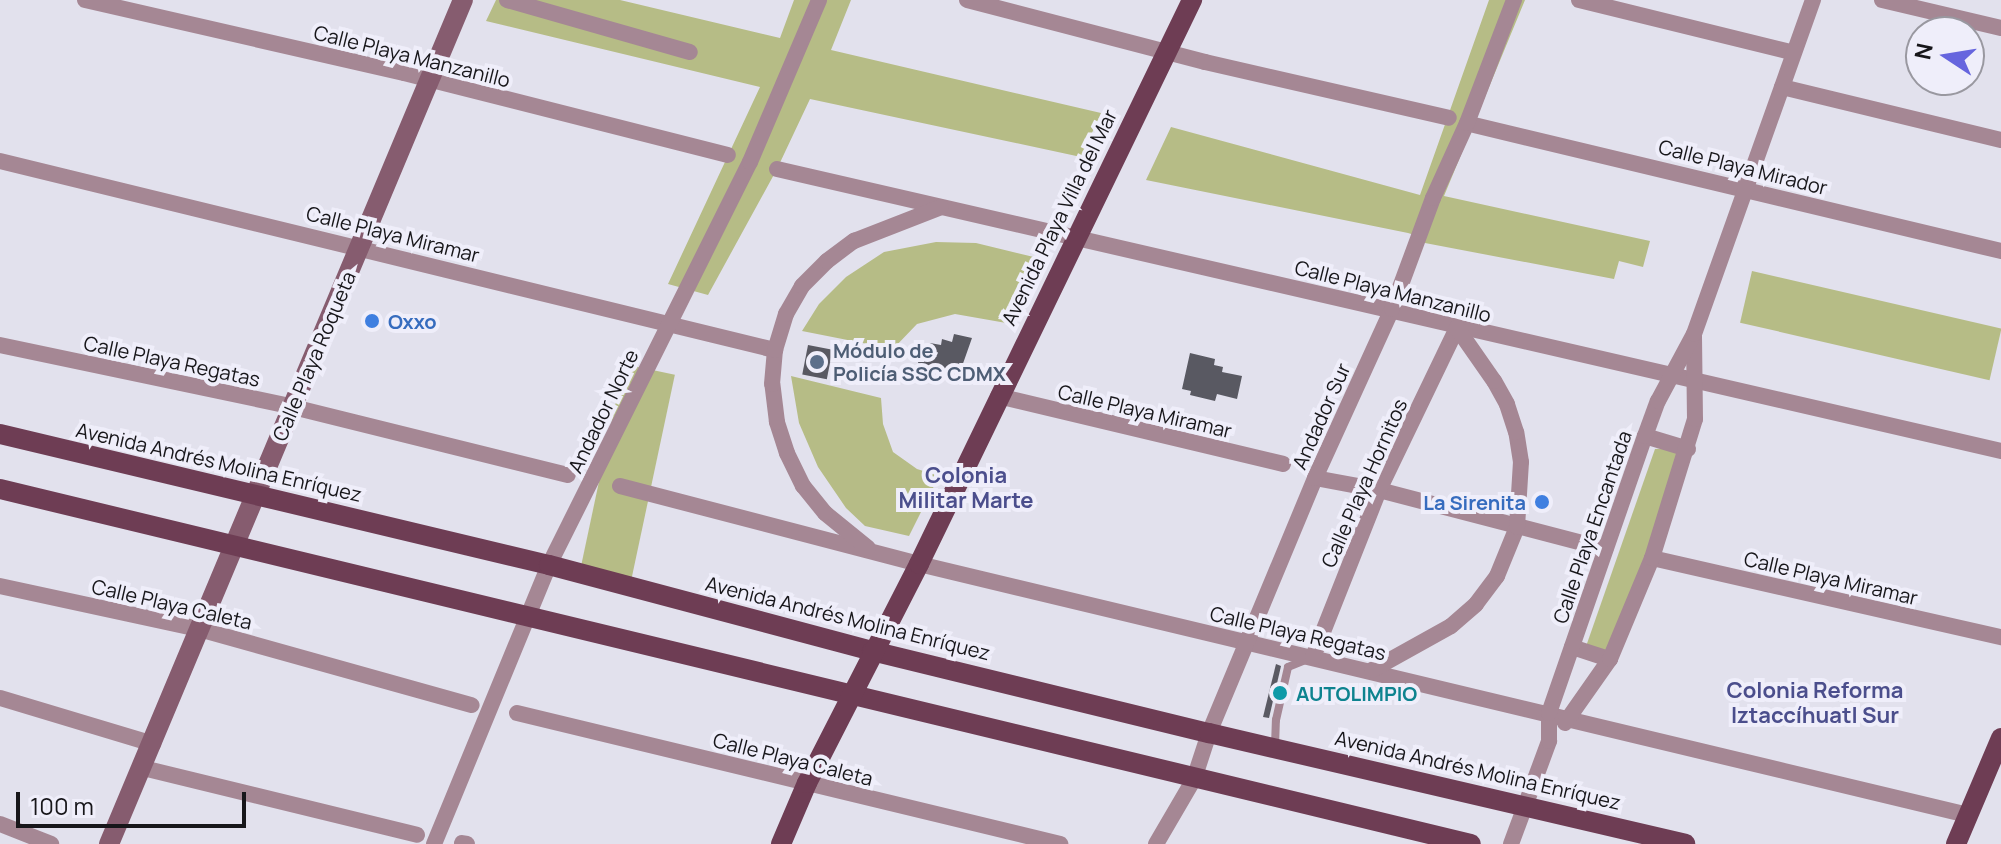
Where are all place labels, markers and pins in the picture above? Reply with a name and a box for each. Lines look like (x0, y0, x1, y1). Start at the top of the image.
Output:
place label: Oxxo (388, 309, 437, 333)
marker: Oxxo (363, 312, 381, 330)
place label: Módulo de Policía SSC CDMX (833, 338, 1006, 385)
marker: Módulo de Policía SSC CDMX (808, 353, 826, 371)
place label: La Sirenita (1423, 490, 1526, 514)
marker: La Sirenita (1533, 493, 1551, 511)
place label: AUTOLIMPIO (1296, 681, 1417, 705)
marker: AUTOLIMPIO (1271, 684, 1289, 702)

